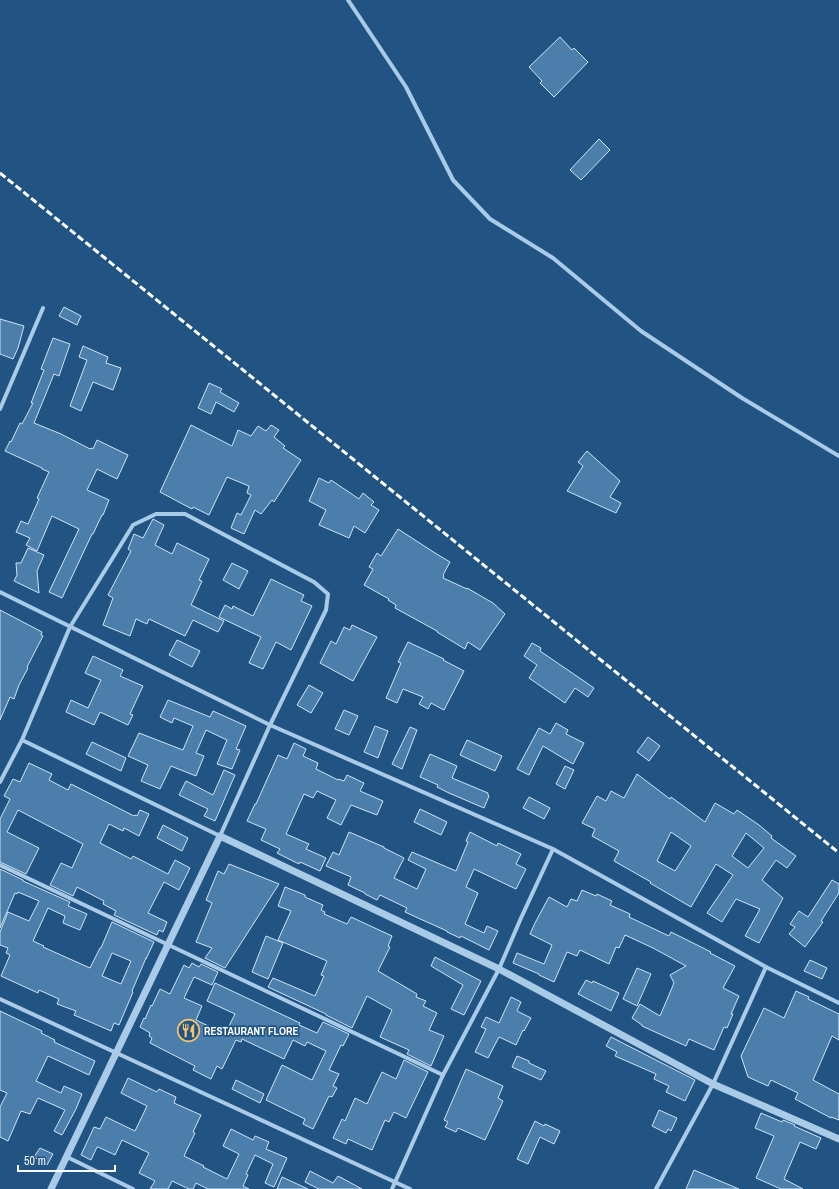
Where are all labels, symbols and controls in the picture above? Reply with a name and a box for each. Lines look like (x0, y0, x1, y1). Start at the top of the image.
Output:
restaurant icon: RESTAURANT FLORE (175, 1018, 201, 1044)
place label: RESTAURANT FLORE (204, 1024, 299, 1038)
scale bar (18, 1147, 115, 1173)
text: 50 m (24, 1153, 46, 1169)

